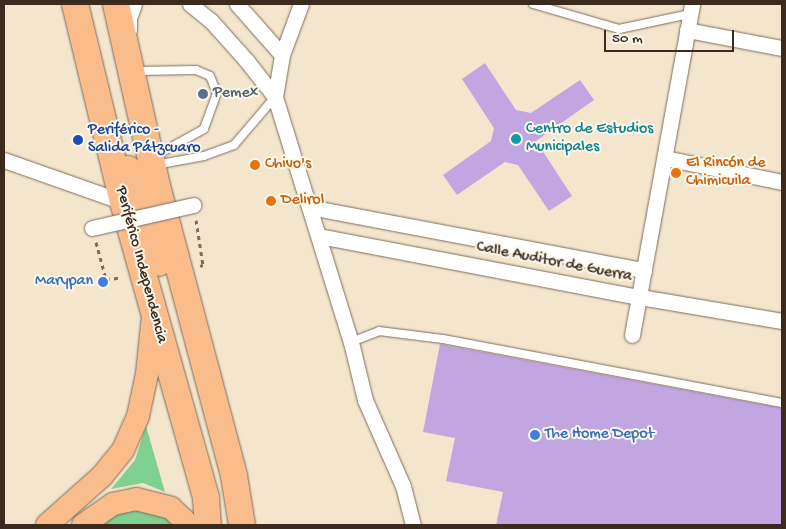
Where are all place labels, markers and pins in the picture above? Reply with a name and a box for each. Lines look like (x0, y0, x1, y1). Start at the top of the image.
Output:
place label: Pemex (213, 84, 258, 104)
marker: Pemex (197, 88, 209, 100)
place label: Centro de Estudios Municipales (526, 120, 653, 158)
place label: Periférico - Salida Pátzcuaro (88, 121, 200, 159)
marker: Centro de Estudios Municipales (510, 133, 522, 145)
marker: Periférico - Salida Pátzcuaro (72, 134, 84, 146)
place label: El Rincón de Chimicuila (686, 154, 766, 192)
place label: Chivo's (265, 155, 311, 175)
marker: Chivo's (249, 159, 261, 171)
marker: El Rincón de Chimicuila (670, 167, 682, 179)
place label: Delirol (281, 191, 324, 211)
marker: Delirol (265, 195, 277, 207)
place label: Marypan (35, 272, 93, 292)
marker: Marypan (97, 276, 109, 288)
place label: The Home Depot (545, 425, 654, 445)
marker: The Home Depot (529, 429, 541, 441)

